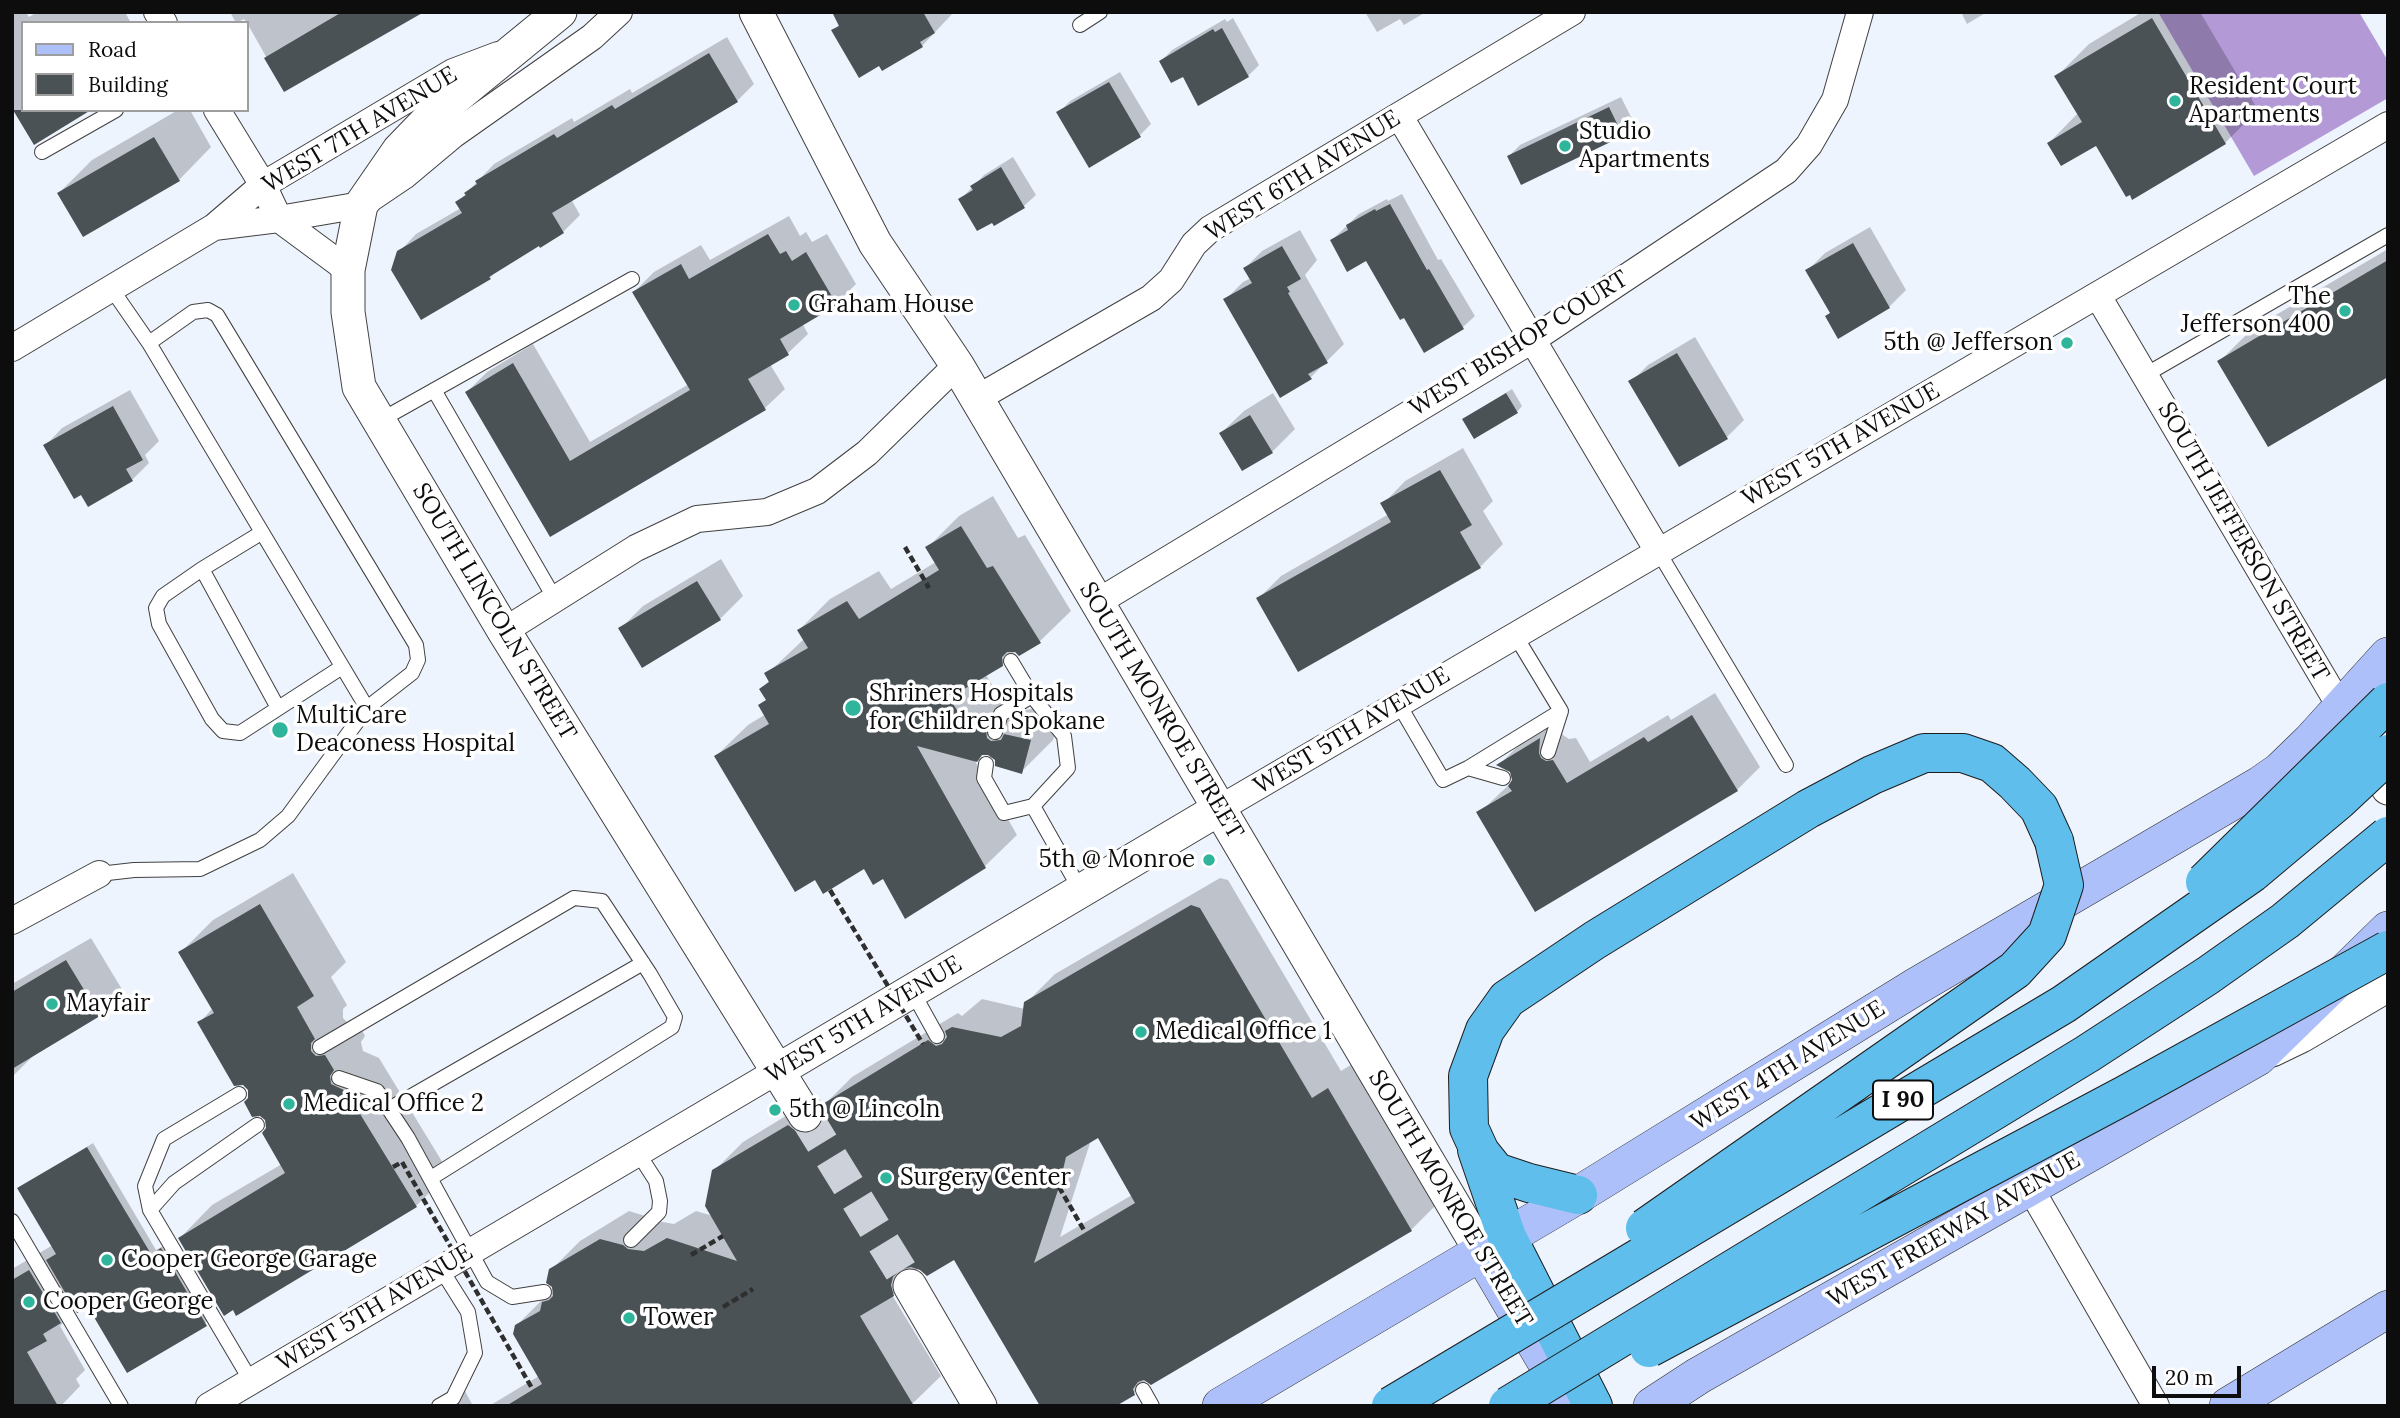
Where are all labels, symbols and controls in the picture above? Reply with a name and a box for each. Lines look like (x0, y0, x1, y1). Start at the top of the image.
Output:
legend (21, 21, 248, 112)
text: Road (88, 36, 137, 63)
street label: WEST 7TH AVENUE (258, 61, 462, 199)
text: Building (88, 71, 168, 98)
place label: Resident Court Apartments (2189, 73, 2357, 129)
marker: Resident Court Apartments (2167, 93, 2183, 109)
street label: WEST 6TH AVENUE (1200, 104, 1406, 248)
place label: Studio Apartments (1579, 118, 1710, 174)
marker: Studio Apartments (1557, 138, 1573, 154)
street label: WEST BISHOP COURT (1404, 265, 1634, 423)
place label: The Jefferson 400 (2181, 283, 2331, 339)
place label: Graham House (808, 291, 974, 319)
marker: Graham House (786, 297, 802, 313)
marker: The Jefferson 400 (2337, 303, 2353, 319)
place label: 5th @ Jefferson (1883, 329, 2053, 357)
marker: 5th @ Jefferson (2059, 335, 2075, 351)
street label: WEST 5TH AVENUE (1737, 377, 1945, 513)
street label: SOUTH JEFFERSON STREET (2151, 397, 2335, 687)
street label: SOUTH LINCOLN STREET (406, 478, 582, 746)
street label: SOUTH MONROE STREET (1073, 577, 1249, 845)
street label: WEST 5TH AVENUE (1249, 661, 1455, 801)
place label: Shriners Hospitals for Children Spokane (869, 680, 1105, 736)
marker: Shriners Hospitals for Children Spokane (843, 698, 863, 718)
place label: MultiCare Deaconess Hospital (296, 702, 515, 758)
marker: MultiCare Deaconess Hospital (270, 720, 290, 740)
place label: 5th @ Monroe (1039, 846, 1195, 874)
marker: 5th @ Monroe (1201, 852, 1217, 868)
street label: WEST 5TH AVENUE (761, 950, 967, 1090)
place label: Mayfair (66, 990, 150, 1018)
street label: WEST 4TH AVENUE (1686, 995, 1890, 1137)
marker: Mayfair (44, 996, 60, 1012)
place label: Medical Office 1 (1155, 1018, 1332, 1046)
marker: Medical Office 1 (1133, 1024, 1149, 1040)
street label: SOUTH MONROE STREET (1362, 1065, 1538, 1333)
road number: I 90 (1873, 1080, 1933, 1120)
place label: Medical Office 2 (303, 1090, 484, 1118)
marker: Medical Office 2 (281, 1096, 297, 1112)
place label: 5th @ Lincoln (789, 1096, 940, 1124)
marker: 5th @ Lincoln (767, 1102, 783, 1118)
street label: WEST FREEWAY AVENUE (1823, 1146, 2085, 1314)
place label: Surgery Center (900, 1164, 1071, 1192)
marker: Surgery Center (878, 1170, 894, 1186)
street label: WEST 5TH AVENUE (272, 1238, 478, 1378)
place label: Cooper George Garage (121, 1246, 377, 1274)
marker: Cooper George Garage (99, 1252, 115, 1268)
place label: Cooper George (43, 1288, 214, 1316)
marker: Cooper George (21, 1294, 37, 1310)
place label: Tower (643, 1304, 713, 1332)
marker: Tower (621, 1310, 637, 1326)
scale bar (2155, 1352, 2244, 1396)
text: 20 m (2165, 1364, 2214, 1391)

